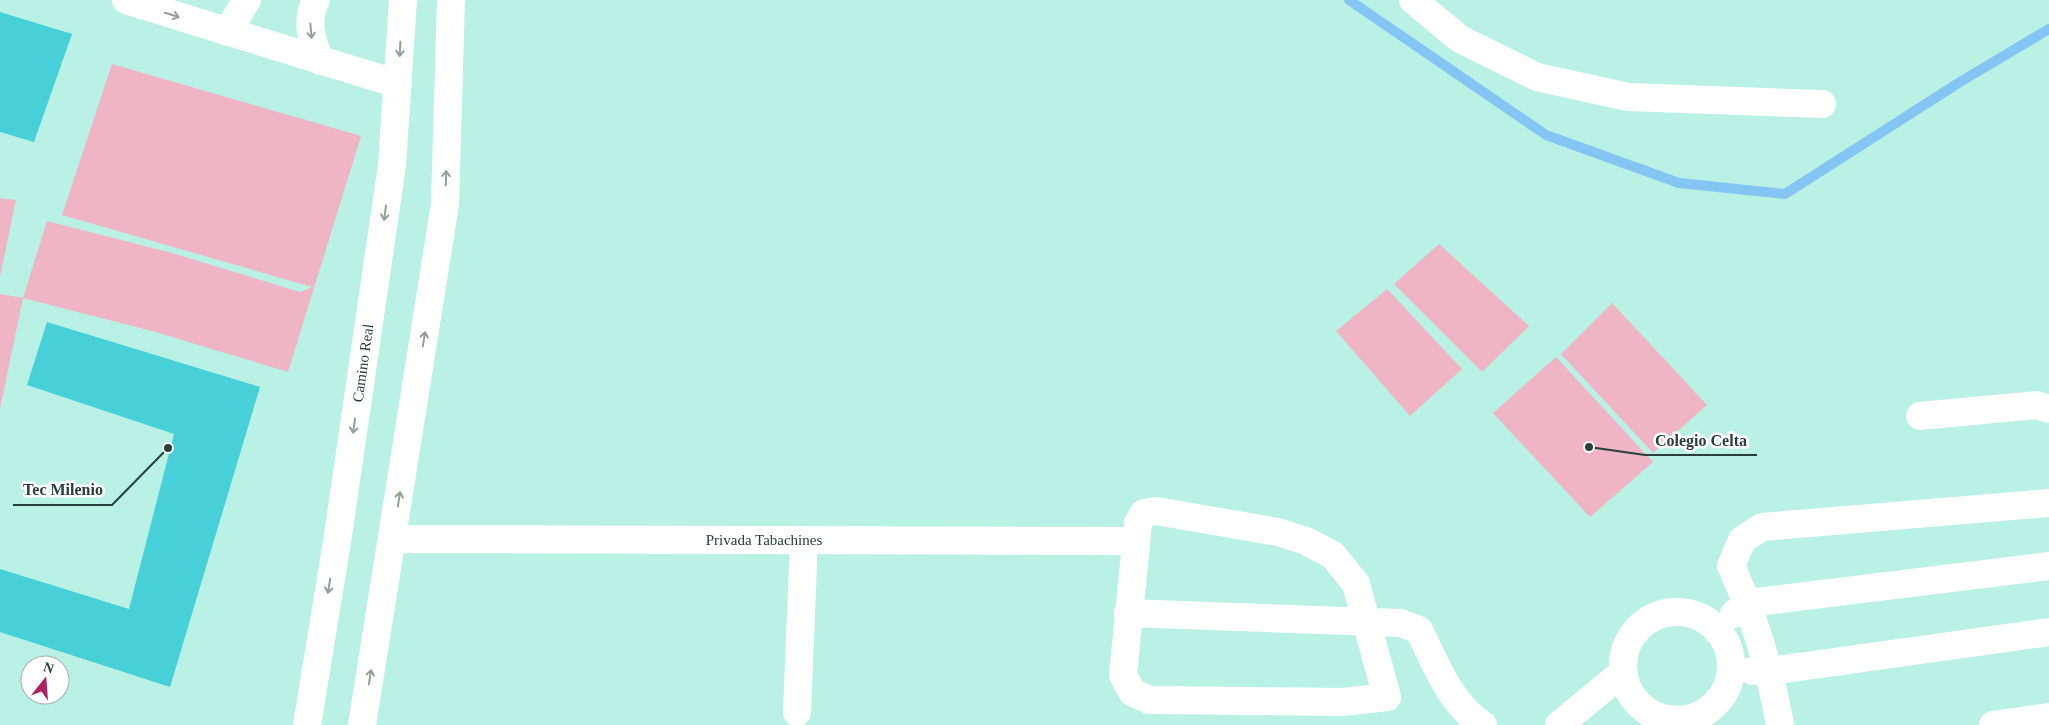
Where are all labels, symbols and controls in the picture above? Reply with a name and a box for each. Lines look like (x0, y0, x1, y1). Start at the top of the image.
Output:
one-way arrow (164, 10, 180, 20)
one-way arrow (306, 23, 315, 39)
one-way arrow (396, 40, 405, 56)
one-way arrow (441, 170, 450, 186)
one-way arrow (380, 205, 390, 221)
street label: Camino Real (350, 323, 376, 403)
one-way arrow (419, 331, 429, 347)
one-way arrow (349, 417, 359, 433)
callout: Colegio Celta (1645, 424, 1757, 455)
text: Colegio Celta (1655, 432, 1747, 450)
callout: Tec Milenio (13, 474, 112, 505)
text: Tec Milenio (23, 481, 103, 498)
one-way arrow (394, 492, 404, 508)
street label: Privada Tabachines (706, 532, 822, 548)
one-way arrow (324, 578, 334, 594)
north arrow (20, 655, 70, 705)
text: N (42, 659, 56, 677)
one-way arrow (366, 669, 376, 685)

